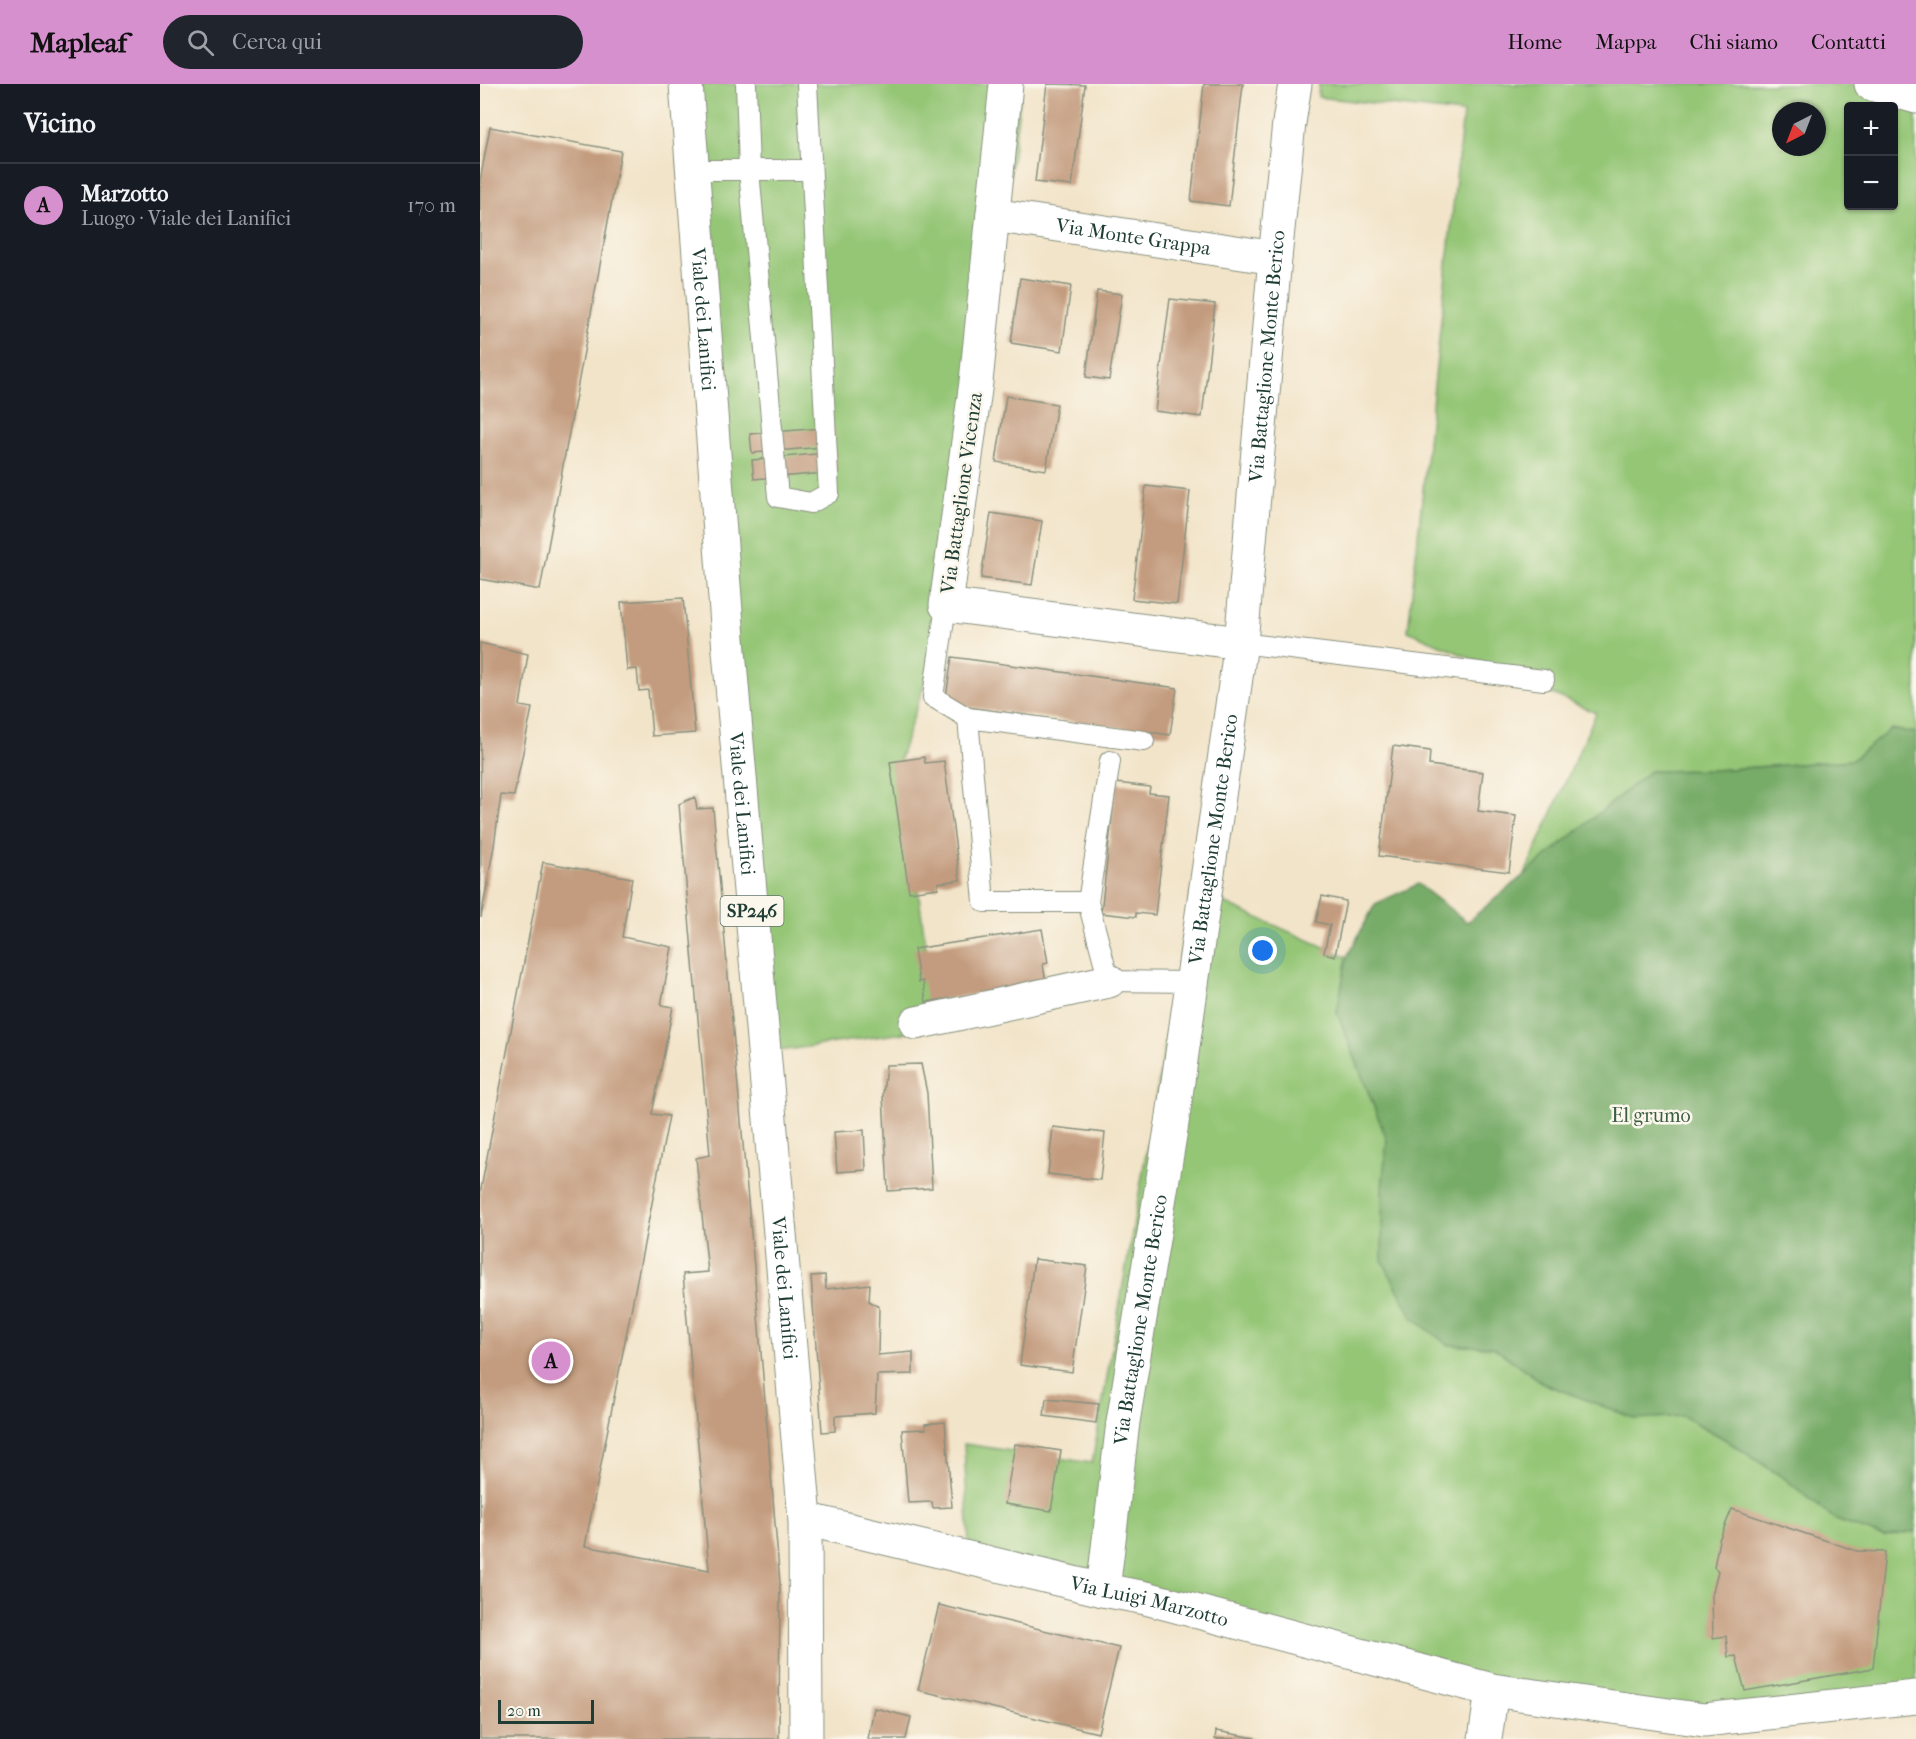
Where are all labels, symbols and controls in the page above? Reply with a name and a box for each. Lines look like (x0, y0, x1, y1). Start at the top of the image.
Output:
search box (163, 15, 583, 69)
text: Mapleaf (30, 26, 127, 59)
icon: search (184, 26, 217, 59)
text: Cerca qui (232, 29, 322, 55)
text: Home (1508, 30, 1562, 54)
text: Mappa (1595, 30, 1657, 54)
text: Chi siamo (1690, 30, 1778, 54)
text: Contatti (1811, 30, 1886, 54)
north arrow (1772, 102, 1826, 156)
map controls (1844, 102, 1898, 210)
button: + (1844, 102, 1898, 156)
text: Vicino (24, 108, 96, 139)
button: − (1844, 156, 1898, 210)
text: Marzotto (81, 181, 168, 207)
text: A (37, 194, 50, 217)
text: 170 m (407, 194, 456, 217)
text: Luogo · Viale dei Lanifici (81, 207, 291, 230)
street label: Via Monte Grappa (1053, 214, 1213, 260)
street label: Via Battaglione Monte Berico (1244, 229, 1290, 484)
street label: Viale dei Lanifici (686, 246, 720, 392)
street label: Via Battaglione Vicenza (936, 390, 987, 596)
street label: Via Battaglione Monte Berico (1184, 712, 1243, 967)
street label: Viale dei Lanifici (724, 730, 760, 876)
road number: SP246 (720, 896, 784, 926)
your location (1248, 936, 1277, 965)
park label: El grumo (1611, 1104, 1691, 1127)
street label: Via Battaglione Monte Berico (1109, 1193, 1172, 1447)
street label: Viale dei Lanifici (766, 1214, 802, 1361)
pin: A (532, 1338, 570, 1384)
street label: Via Luigi Marzotto (1067, 1571, 1231, 1631)
scale bar (498, 1697, 594, 1724)
text: 20 m (507, 1701, 541, 1720)

